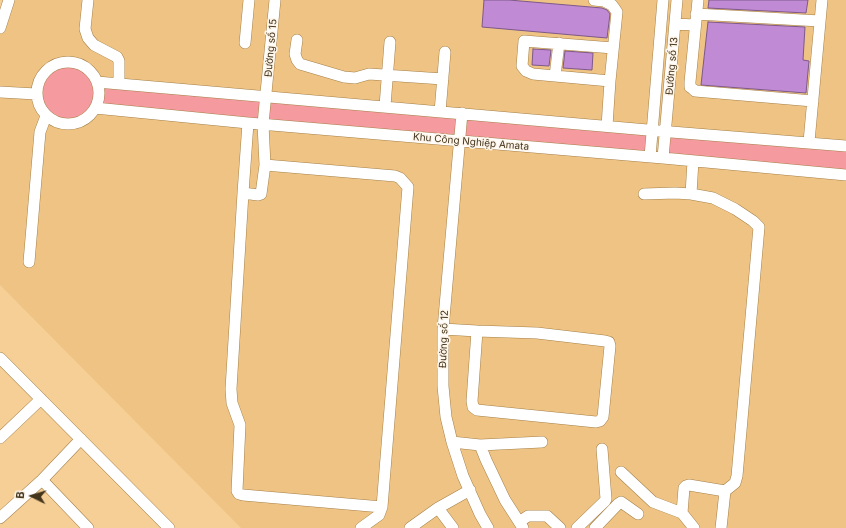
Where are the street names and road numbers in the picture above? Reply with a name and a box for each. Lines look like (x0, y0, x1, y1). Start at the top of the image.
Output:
street label: Đường số 15 (262, 19, 280, 77)
street label: Đường số 13 (663, 36, 681, 96)
street label: Khu Công Nghiệp Amata (412, 131, 530, 153)
street label: Đường số 12 (437, 310, 451, 368)

